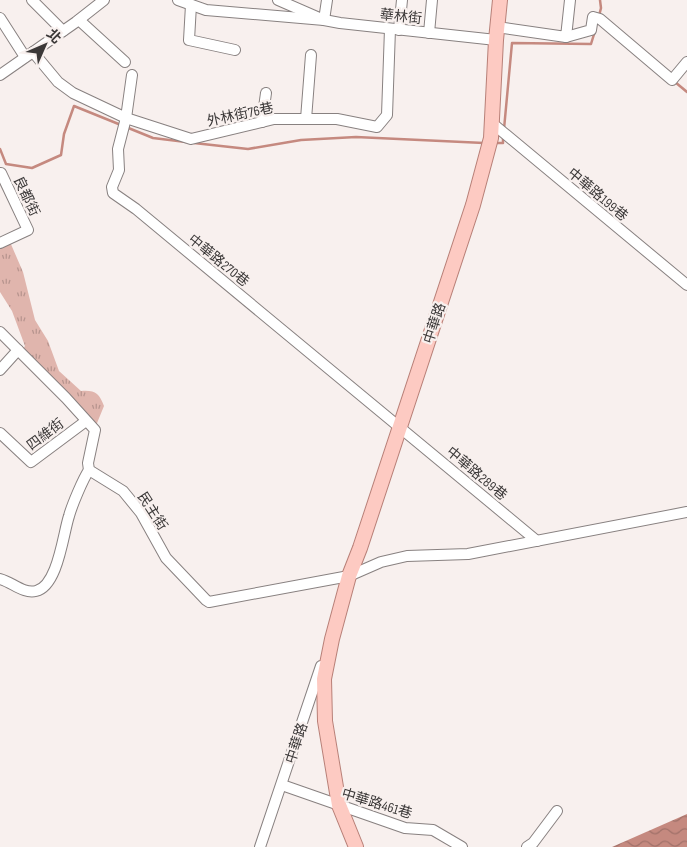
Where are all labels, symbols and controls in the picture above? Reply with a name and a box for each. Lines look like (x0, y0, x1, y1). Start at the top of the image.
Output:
street label: 華林街 (379, 6, 423, 27)
north arrow (20, 20, 70, 70)
text: 北 (43, 25, 65, 47)
street label: 外林街76巷 (205, 99, 275, 130)
street label: 中華路199巷 (564, 164, 631, 224)
street label: 良都街 (10, 174, 43, 219)
street label: 中華路270巷 (185, 231, 253, 290)
street label: 中華路 (420, 301, 449, 346)
street label: 四維街 (23, 415, 67, 454)
street label: 中華路289巷 (443, 443, 511, 504)
street label: 民主街 (134, 489, 171, 534)
street label: 中華路 (282, 721, 311, 766)
street label: 中華路461巷 (340, 785, 414, 822)

